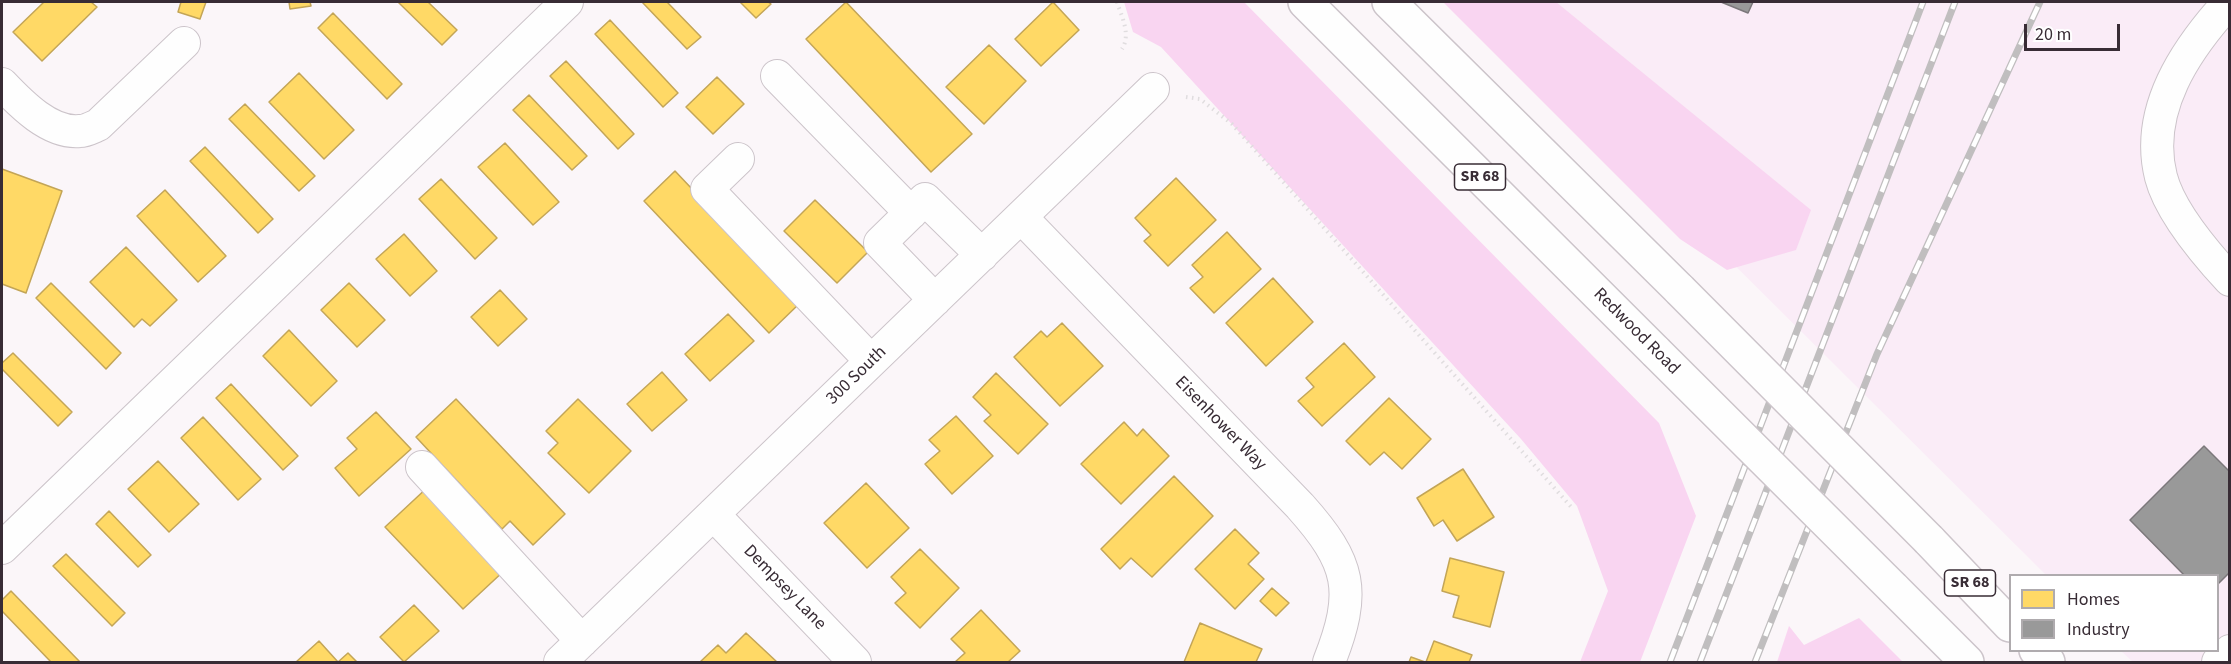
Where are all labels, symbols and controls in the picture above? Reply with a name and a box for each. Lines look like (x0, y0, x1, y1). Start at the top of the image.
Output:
scale bar (2027, 12, 2123, 50)
text: 20 m (2035, 22, 2071, 47)
road number: SR 68 (1454, 164, 1506, 190)
street label: Redwood Road (1588, 284, 1684, 380)
street label: 300 South (822, 342, 892, 410)
street label: Eisenhower Way (1170, 372, 1270, 476)
street label: Dempsey Lane (738, 541, 830, 635)
road number: SR 68 (1944, 570, 1996, 596)
legend (2009, 574, 2219, 652)
text: Homes (2067, 587, 2120, 612)
text: Industry (2067, 617, 2130, 642)

